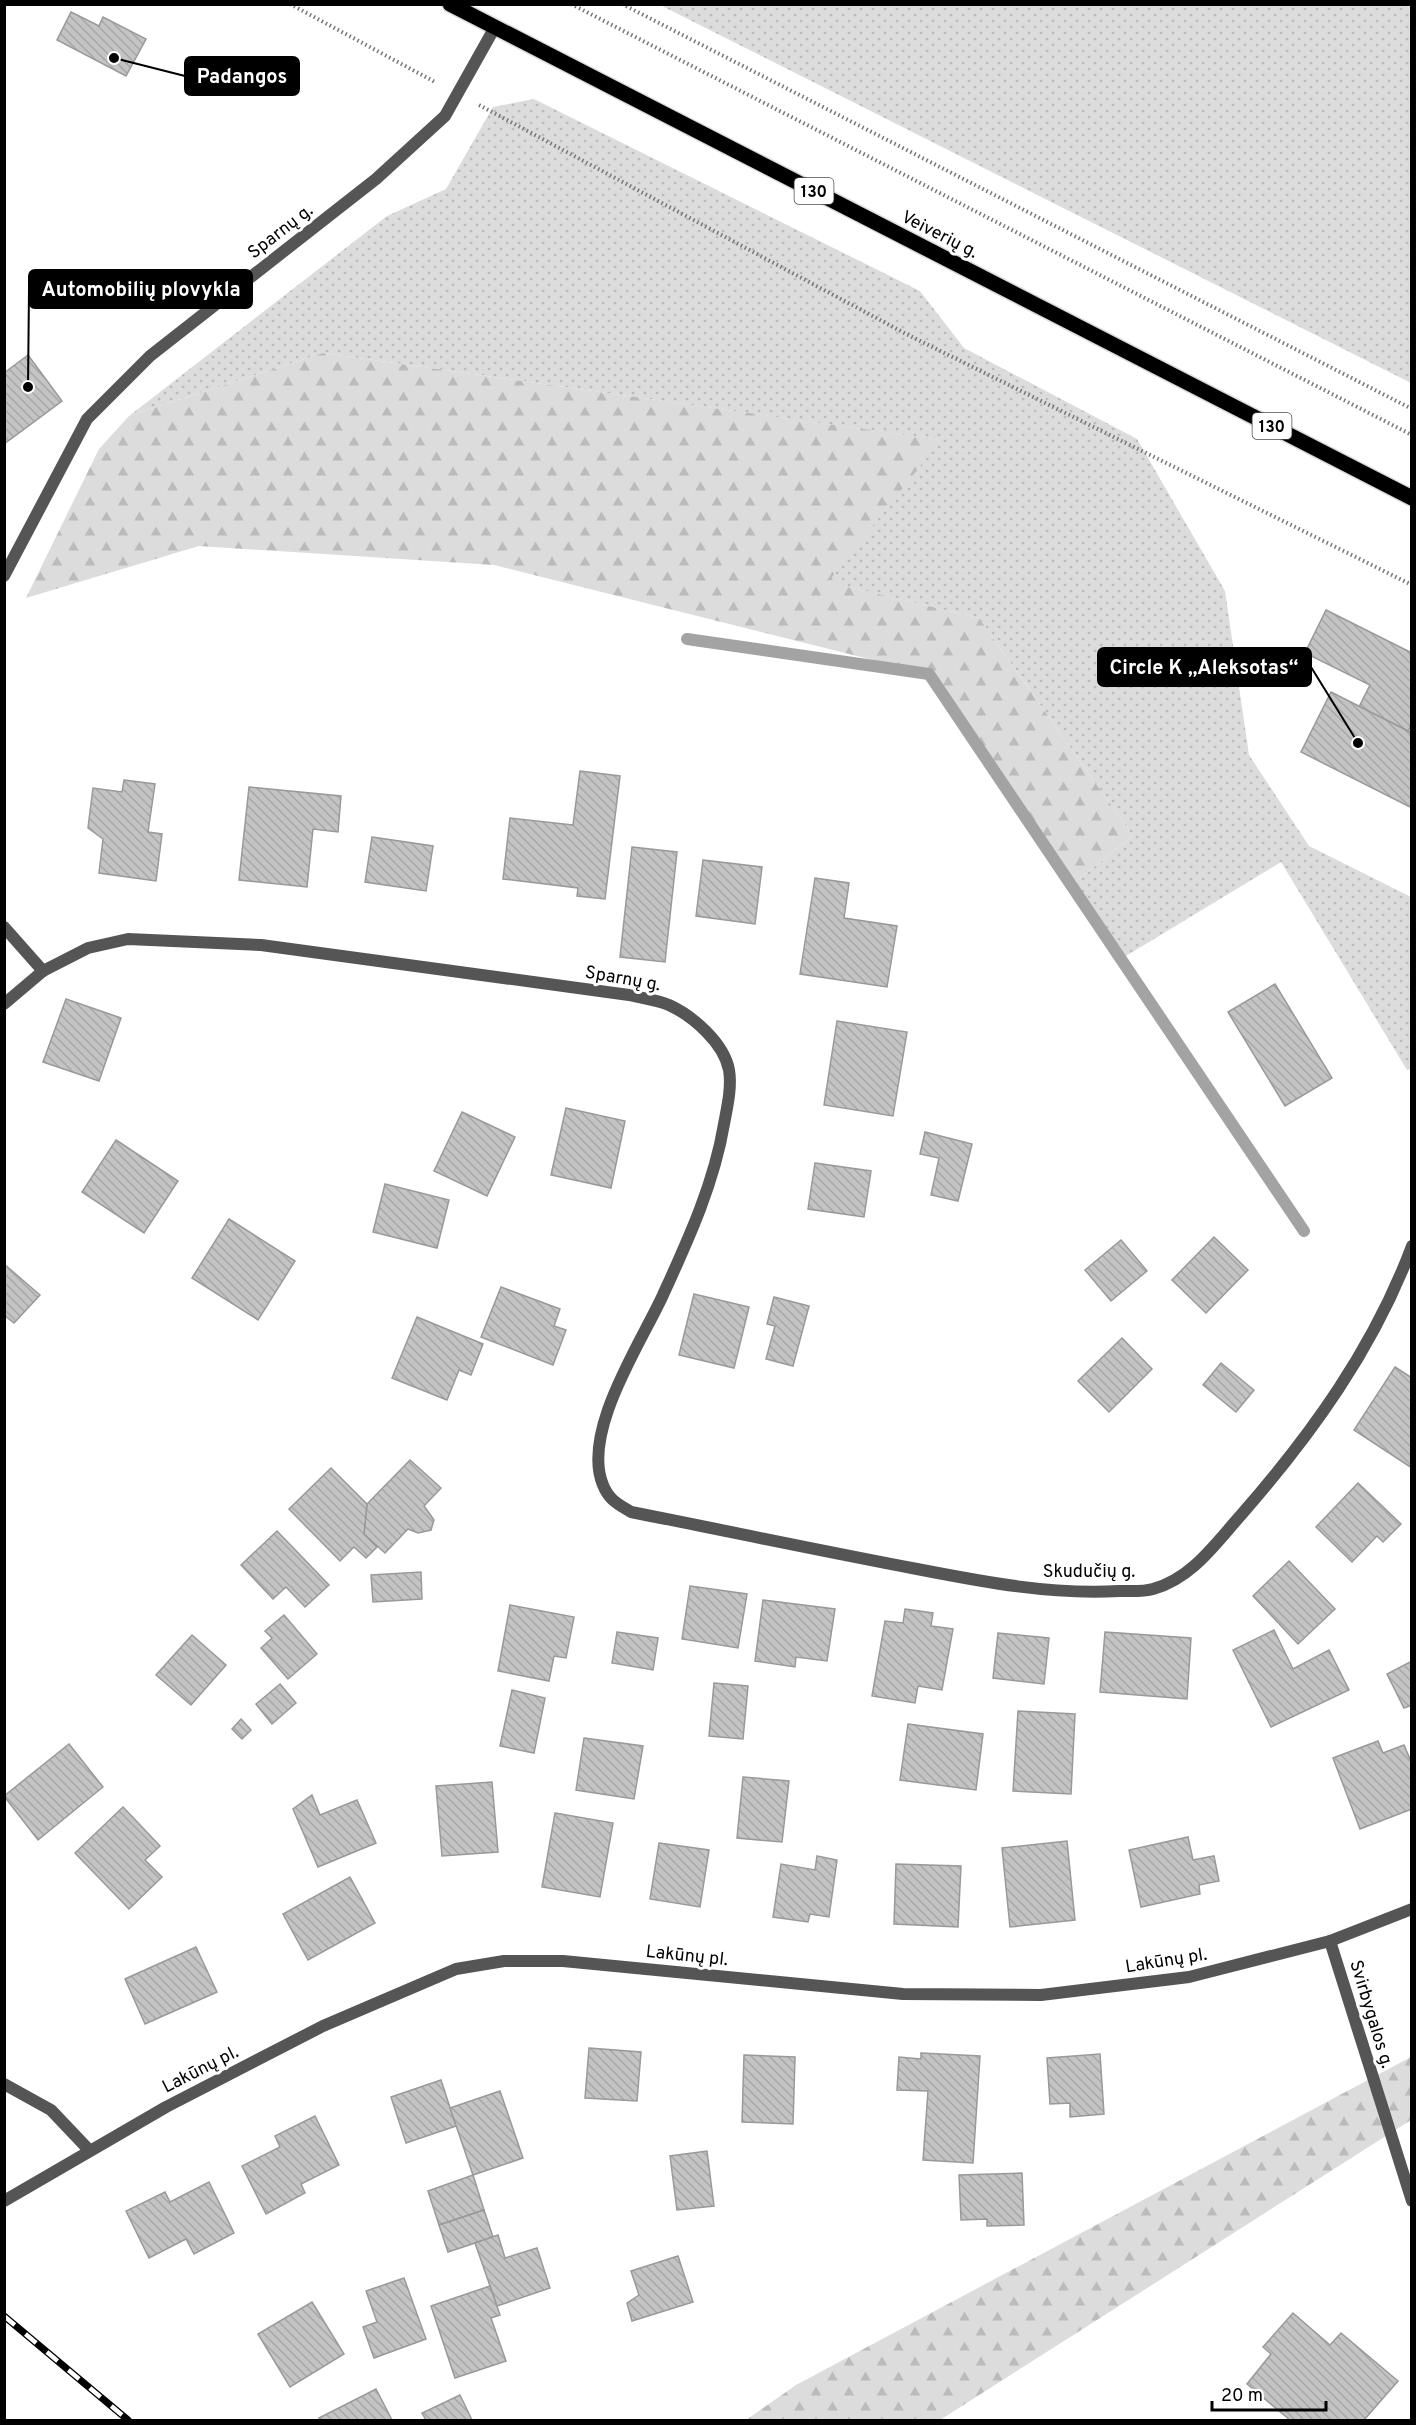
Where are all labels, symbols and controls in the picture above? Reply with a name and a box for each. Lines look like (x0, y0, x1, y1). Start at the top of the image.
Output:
callout: Padangos (185, 57, 299, 95)
text: Padangos (197, 65, 287, 91)
road number: 130 (794, 178, 834, 204)
street label: Sparnų g. (244, 200, 318, 265)
street label: Veiverių g. (897, 206, 982, 264)
callout: Automobilių plovykla (29, 270, 252, 308)
text: Automobilių plovykla (41, 278, 241, 304)
road number: 130 (1252, 413, 1292, 439)
callout: Circle K „Aleksotas“ (1098, 648, 1311, 686)
text: Circle K „Aleksotas“ (1109, 656, 1299, 682)
street label: Sparnų g. (583, 962, 662, 997)
street label: Skudučių g. (1043, 1561, 1135, 1584)
street label: Lakūnų pl. (645, 1941, 729, 1972)
street label: Lakūnų pl. (1124, 1944, 1209, 1979)
street label: Svirbygalos g. (1343, 1958, 1398, 2071)
street label: Lakūnų pl. (159, 2041, 243, 2099)
scale bar (1212, 2374, 1326, 2412)
text: 20 m (1221, 2385, 1263, 2408)

